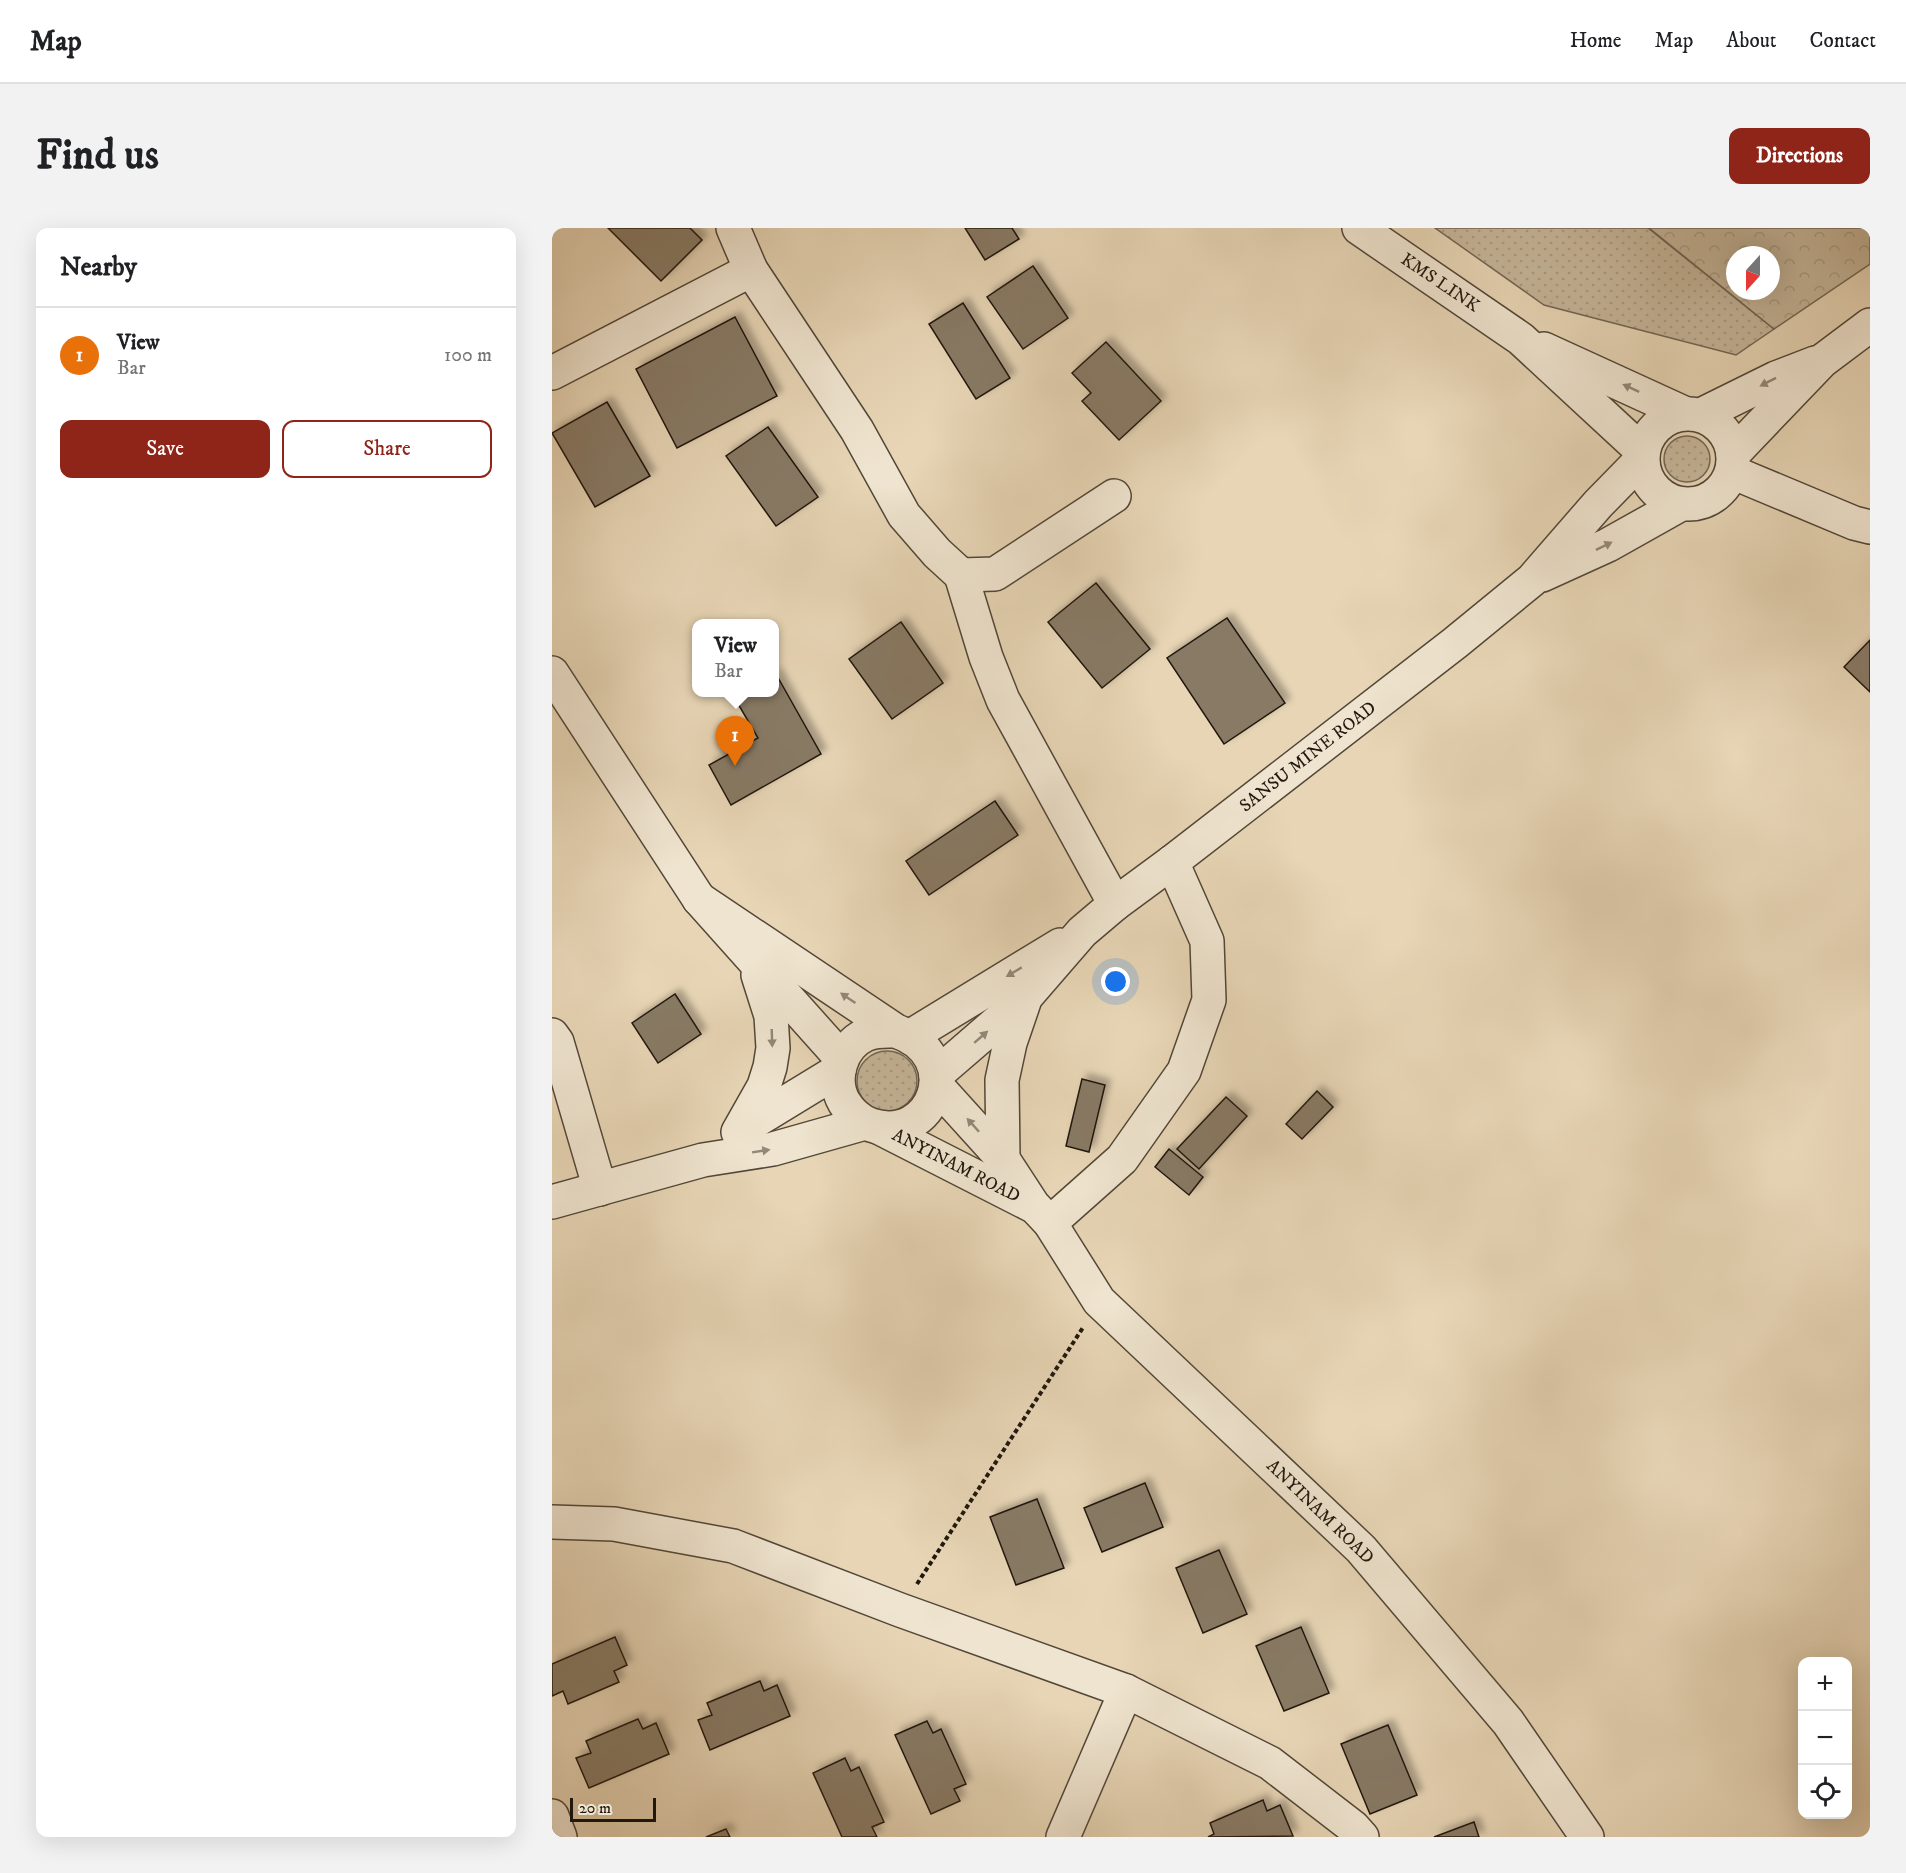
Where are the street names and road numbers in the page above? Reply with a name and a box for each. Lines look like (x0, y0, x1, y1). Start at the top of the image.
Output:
street label: KMS LINK (1396, 249, 1484, 318)
street label: SANSU MINE ROAD (1235, 697, 1381, 817)
street label: ANYINAM ROAD (888, 1124, 1024, 1208)
street label: ANYINAM ROAD (1262, 1455, 1378, 1569)

